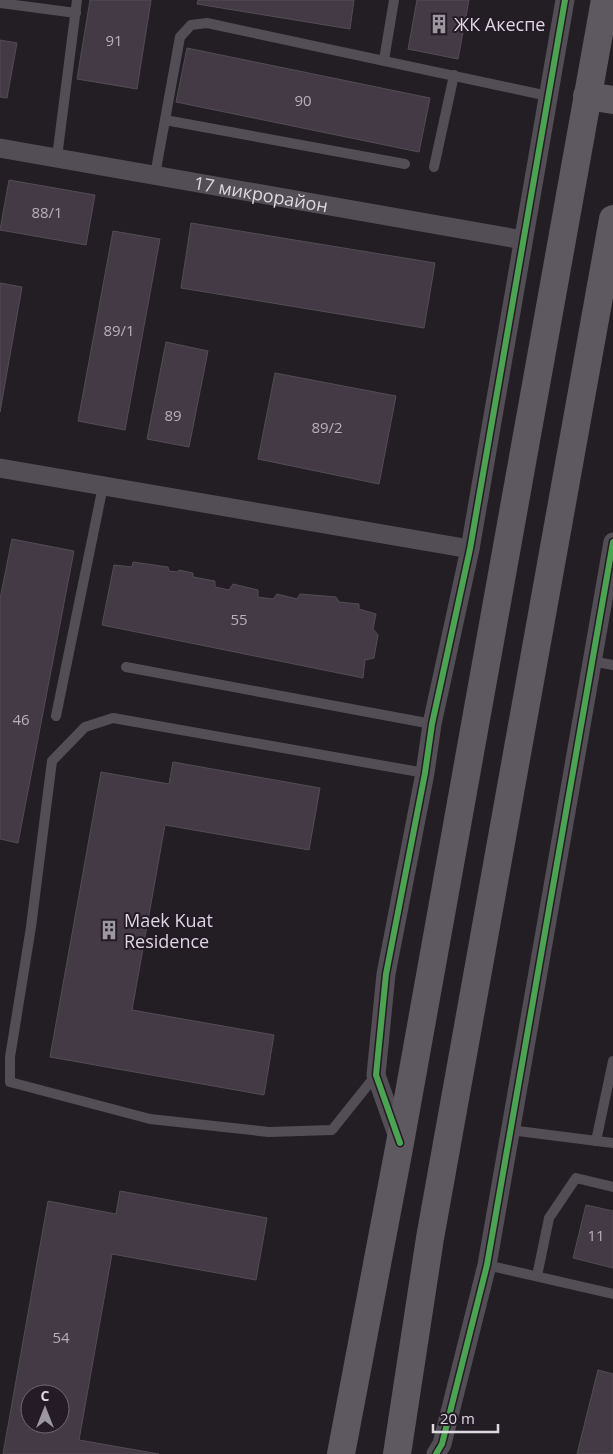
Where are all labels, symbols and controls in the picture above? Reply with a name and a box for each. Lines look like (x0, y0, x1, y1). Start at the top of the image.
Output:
place label: ЖК Акеспе (454, 12, 545, 36)
building icon: ЖК Акеспе (428, 13, 450, 35)
house number: 91 (105, 30, 123, 50)
house number: 90 (294, 90, 312, 110)
street label: 17 микрорайон (192, 170, 330, 217)
house number: 88/1 (31, 202, 63, 222)
house number: 89/1 (103, 320, 135, 340)
house number: 89 (164, 405, 182, 425)
house number: 89/2 (311, 417, 343, 437)
house number: 55 (230, 609, 248, 629)
house number: 46 (12, 709, 30, 729)
place label: Maek Kuat Residence (124, 908, 213, 953)
building icon: Maek Kuat Residence (98, 919, 120, 941)
house number: 11 (587, 1225, 605, 1245)
house number: 54 (52, 1327, 70, 1347)
north arrow (20, 1384, 70, 1434)
text: С (41, 1386, 50, 1405)
scale bar (433, 1402, 498, 1434)
text: 20 m (440, 1408, 475, 1428)

